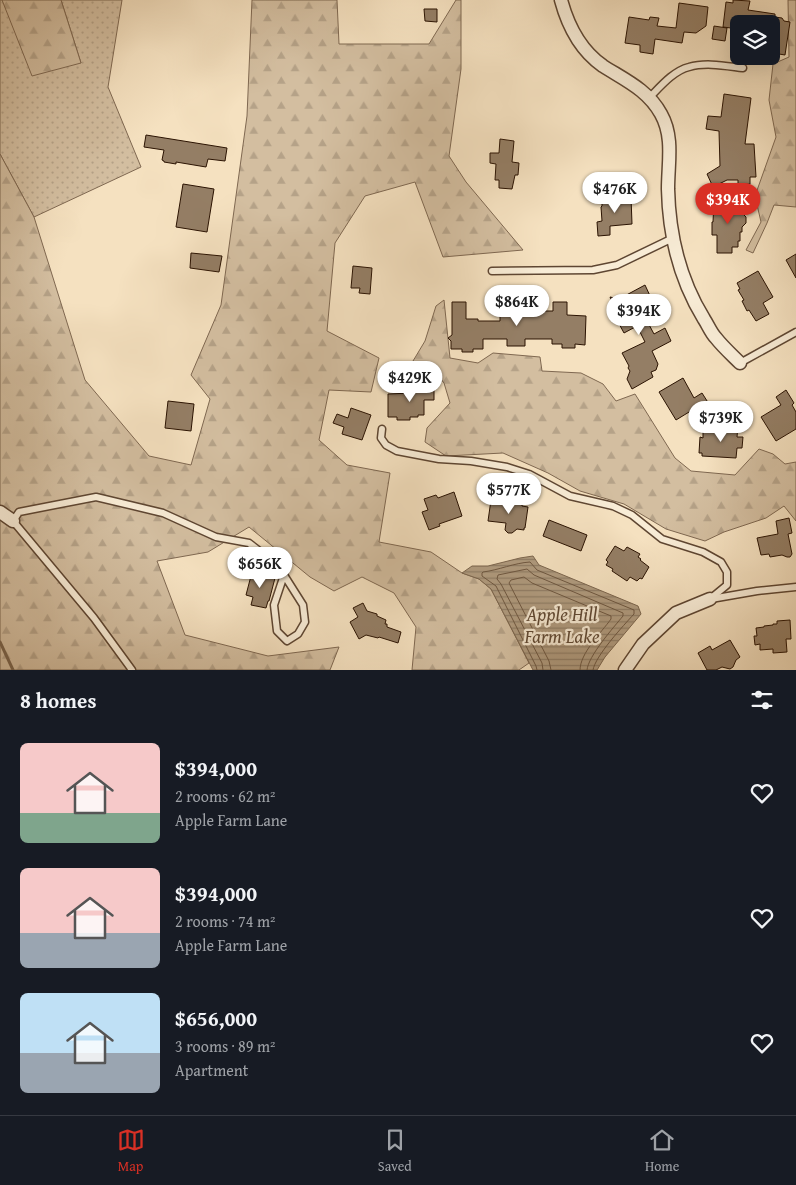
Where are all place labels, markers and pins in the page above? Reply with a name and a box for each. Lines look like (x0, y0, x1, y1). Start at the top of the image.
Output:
pin: $476K (580, 172, 650, 214)
pin: $394K (693, 182, 763, 225)
pin: $864K (482, 284, 552, 327)
pin: $394K (604, 294, 674, 336)
pin: $429K (375, 360, 445, 403)
pin: $739K (686, 400, 756, 443)
pin: $577K (474, 472, 544, 515)
pin: $656K (225, 546, 295, 589)

